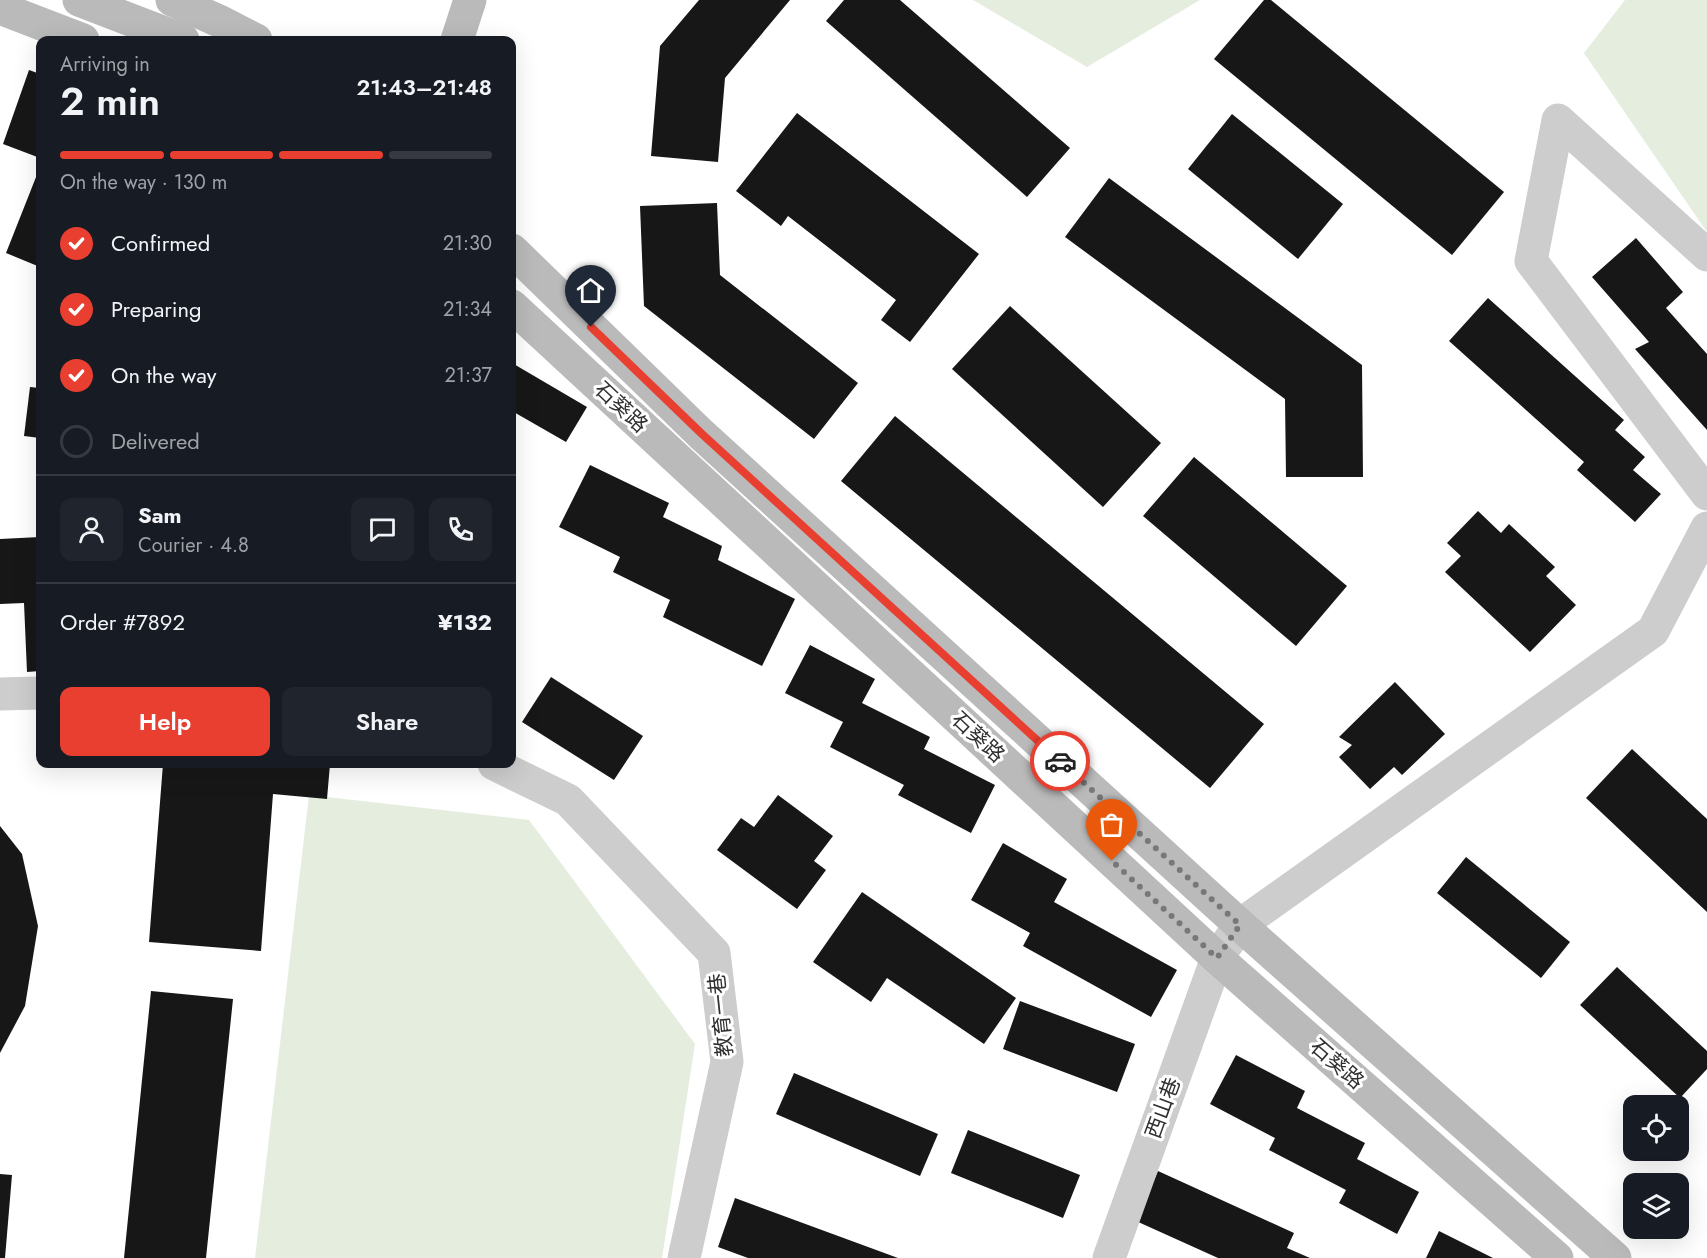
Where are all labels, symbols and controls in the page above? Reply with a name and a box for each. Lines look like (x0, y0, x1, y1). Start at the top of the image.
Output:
text: Arriving in (60, 50, 150, 79)
text: 21:43–21:48 (356, 71, 492, 103)
text: 2 min (60, 73, 160, 130)
text: On the way · 130 m (60, 168, 227, 197)
icon: check (60, 227, 93, 260)
text: Confirmed (111, 227, 210, 259)
text: 21:30 (443, 229, 492, 258)
pin (565, 265, 616, 327)
icon: home (574, 274, 607, 307)
icon: check (60, 293, 93, 326)
text: Preparing (111, 293, 202, 325)
text: 21:34 (443, 295, 492, 324)
icon: check (60, 359, 93, 392)
text: On the way (111, 359, 216, 391)
text: 21:37 (445, 361, 492, 390)
street label: 石葵路 (588, 375, 654, 439)
text: Delivered (111, 425, 200, 457)
button: person (60, 498, 123, 561)
button: chat (351, 498, 414, 561)
button: phone (429, 498, 492, 561)
text: Sam (138, 499, 182, 531)
text: Courier · 4.8 (138, 531, 249, 560)
text: Order #7892 (60, 606, 185, 638)
text: ¥132 (438, 606, 492, 638)
button: Help (60, 687, 270, 756)
button: Share (282, 687, 492, 756)
street label: 石葵路 (945, 705, 1011, 769)
courier (1030, 731, 1090, 791)
icon: car (1044, 745, 1077, 778)
pin (1086, 799, 1137, 861)
icon: bag (1095, 808, 1128, 841)
street label: 教育一巷 (702, 972, 740, 1058)
street label: 石葵路 (1303, 1032, 1371, 1096)
street label: 西山巷 (1138, 1073, 1188, 1143)
map controls (1623, 1095, 1689, 1239)
button: locate (1623, 1095, 1689, 1161)
button: layers (1623, 1173, 1689, 1239)

